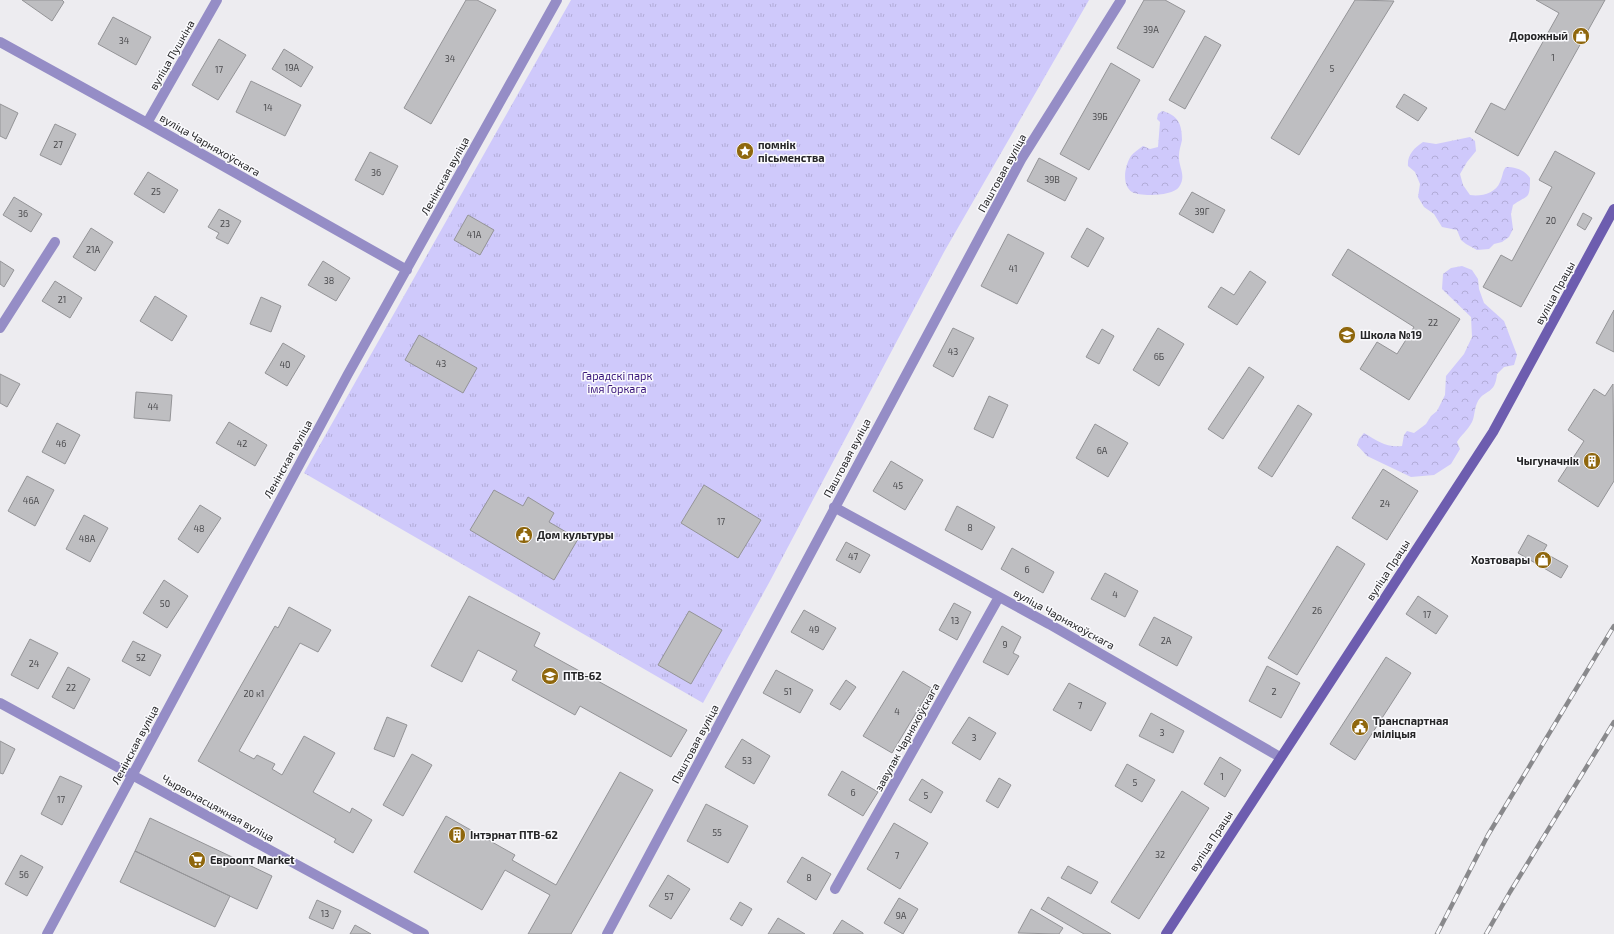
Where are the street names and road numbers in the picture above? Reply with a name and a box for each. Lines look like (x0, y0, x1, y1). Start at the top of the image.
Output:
street label: вуліца Пушкіна (146, 17, 198, 93)
street label: вуліца Чарняхоўскага (157, 111, 263, 179)
street label: Паштовая вуліца (975, 131, 1029, 215)
street label: Ленінская вуліца (418, 134, 472, 218)
street label: вуліца Працы (1532, 259, 1578, 327)
street label: Паштовая вуліца (820, 416, 874, 500)
street label: Ленінская вуліца (261, 417, 315, 501)
street label: вуліца Працы (1363, 537, 1413, 603)
street label: вуліца Чарняхоўскага (1011, 585, 1117, 653)
street label: завулак Чарняхоўскага (871, 680, 943, 794)
street label: Паштовая вуліца (668, 702, 722, 786)
street label: Ленінская вуліца (108, 703, 162, 787)
street label: Чырвонасцяжная вуліца (159, 771, 277, 845)
street label: вуліца Працы (1186, 808, 1236, 874)

